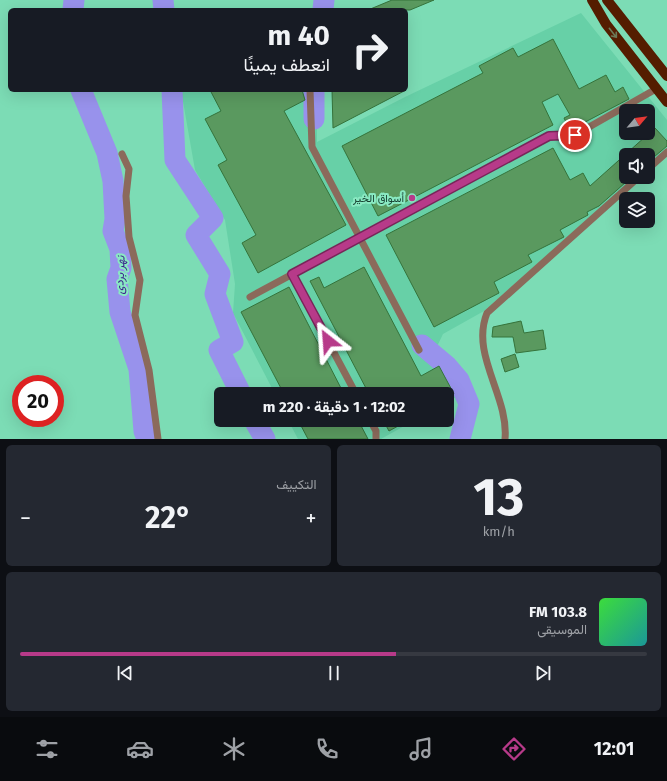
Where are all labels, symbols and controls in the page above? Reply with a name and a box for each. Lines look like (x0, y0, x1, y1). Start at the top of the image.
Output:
text: 40 m (267, 19, 330, 52)
icon: right (344, 24, 396, 76)
one-way arrow (608, 27, 617, 38)
text: انعطف يمينًا (244, 54, 330, 76)
north arrow (619, 104, 655, 140)
map controls (619, 104, 655, 228)
pin (558, 118, 592, 152)
icon: arrive (564, 124, 586, 146)
button: sound (619, 148, 655, 184)
place label: أسواق الخير (352, 192, 404, 205)
button: layers (619, 192, 655, 228)
marker: أسواق الخير (407, 193, 417, 203)
water label: نهر بردى (112, 255, 129, 295)
position arrow (307, 320, 349, 362)
speed limit sign: 20 (12, 375, 64, 427)
text: 12:02 · 1 دقيقة · 220 m (263, 398, 405, 416)
text: 13 (473, 466, 524, 529)
text: التكييف (276, 477, 317, 492)
text: 22° (145, 500, 192, 536)
text: − (20, 505, 31, 532)
text: + (306, 505, 317, 532)
text: km/h (483, 524, 515, 539)
text: 103.8 FM (529, 603, 587, 621)
text: الموسيقى (537, 622, 587, 637)
icon: previous (114, 662, 136, 684)
icon: pause (323, 662, 345, 684)
icon: next (532, 662, 554, 684)
icon: filters (33, 735, 61, 763)
icon: car (126, 735, 154, 763)
icon: climate (220, 735, 248, 763)
icon: phone (313, 735, 341, 763)
icon: music (407, 735, 435, 763)
icon: directions (500, 735, 528, 763)
text: 12:01 (594, 738, 634, 760)

